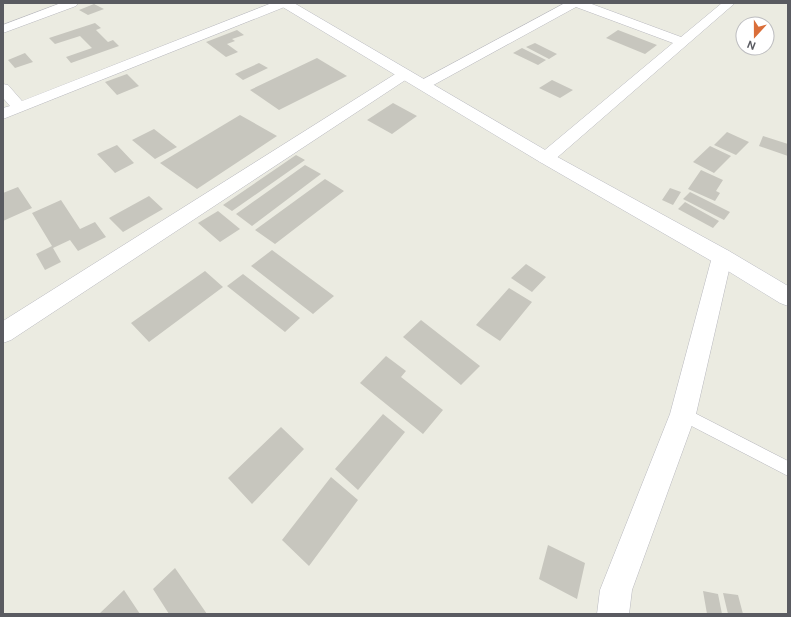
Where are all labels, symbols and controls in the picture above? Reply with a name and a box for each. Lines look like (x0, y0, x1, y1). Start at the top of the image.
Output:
north arrow (735, 16, 775, 56)
text: N (745, 37, 758, 53)

